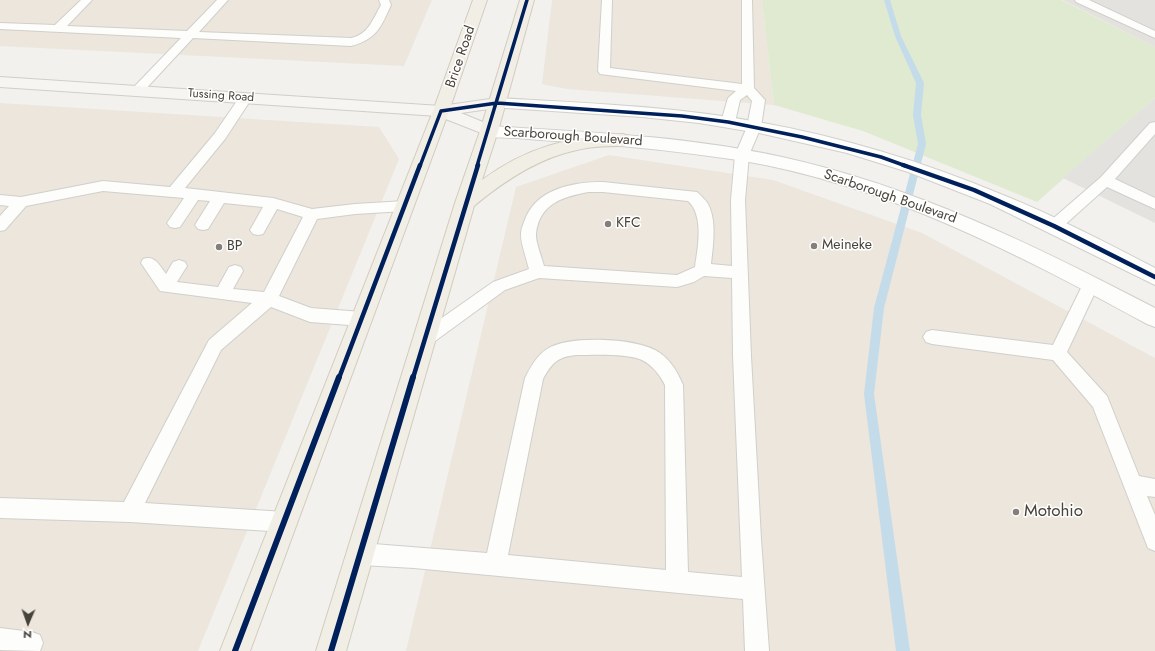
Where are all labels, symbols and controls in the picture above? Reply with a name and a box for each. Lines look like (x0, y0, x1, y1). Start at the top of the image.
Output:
street label: Brice Road (443, 24, 479, 90)
street label: Tussing Road (187, 87, 255, 105)
street label: Scarborough Boulevard (503, 124, 643, 150)
street label: Scarborough Boulevard (821, 166, 959, 228)
place label: KFC (616, 216, 640, 232)
marker: KFC (603, 219, 613, 229)
place label: Meineke (822, 238, 872, 254)
place label: BP (227, 239, 242, 255)
marker: Meineke (809, 241, 819, 251)
marker: BP (214, 242, 224, 252)
place label: Motohio (1024, 502, 1083, 522)
marker: Motohio (1011, 507, 1021, 517)
north arrow (8, 603, 48, 643)
text: N (23, 627, 32, 643)

